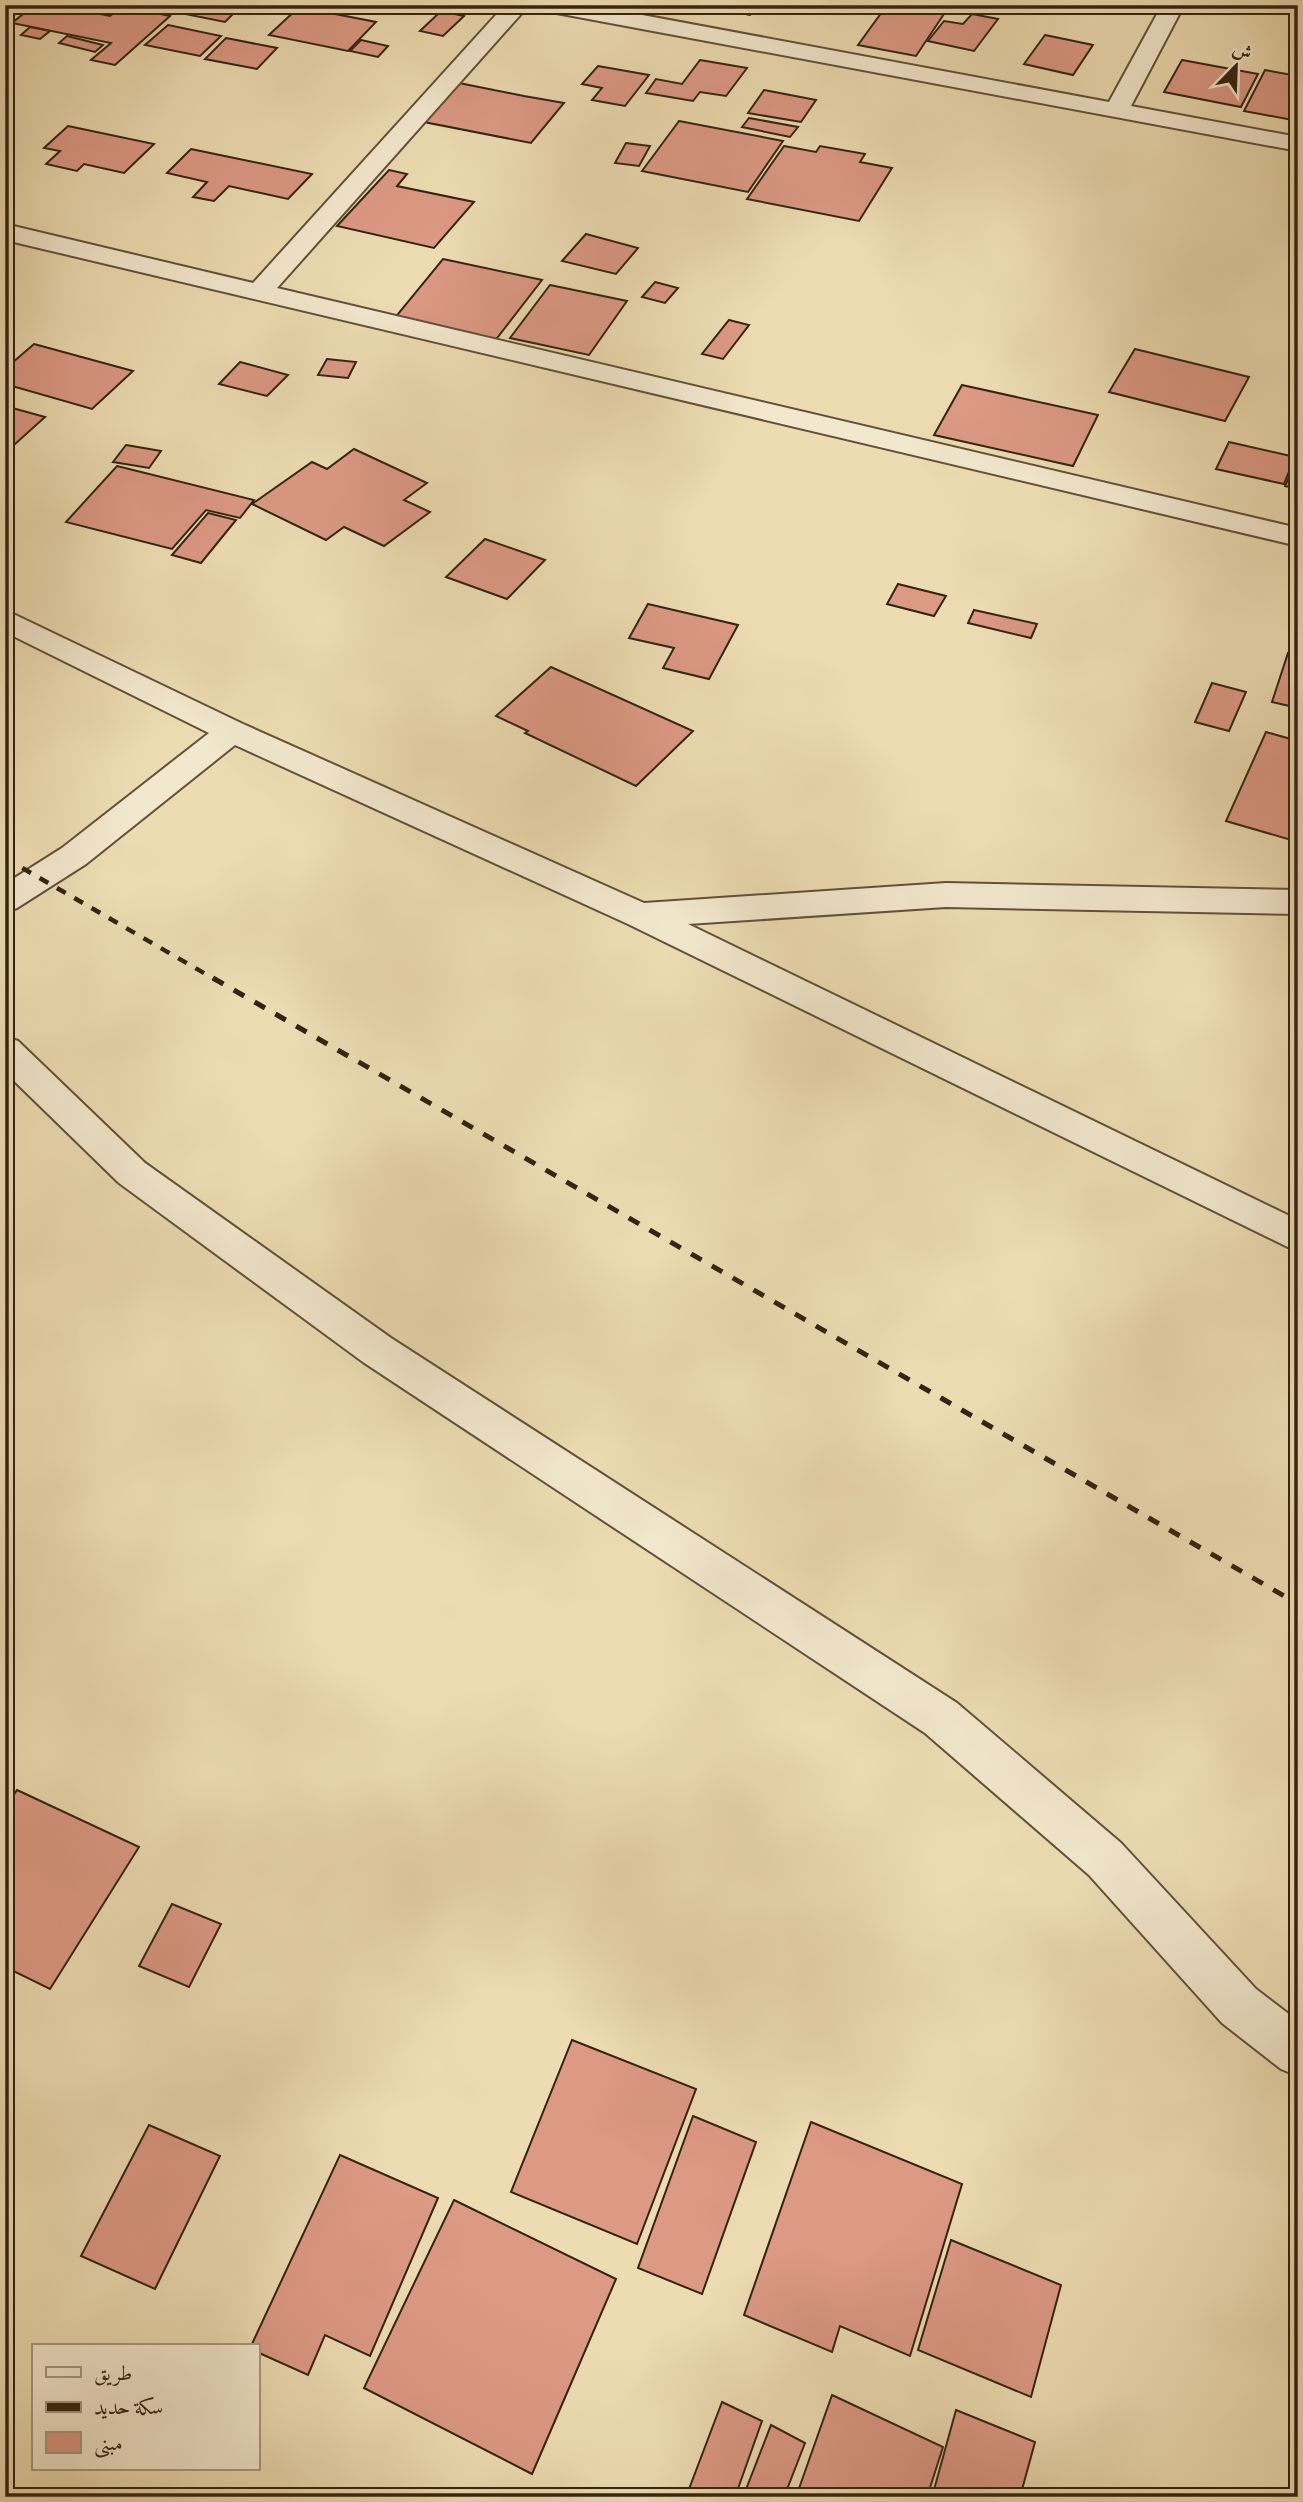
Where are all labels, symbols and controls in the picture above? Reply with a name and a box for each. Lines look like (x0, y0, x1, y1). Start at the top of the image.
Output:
north arrow (1202, 32, 1272, 102)
text: ش (1228, 37, 1256, 68)
legend (32, 2344, 259, 2470)
text: طريق (94, 2360, 132, 2389)
text: سكة حديد (94, 2394, 163, 2423)
text: مبنى (94, 2430, 123, 2459)

